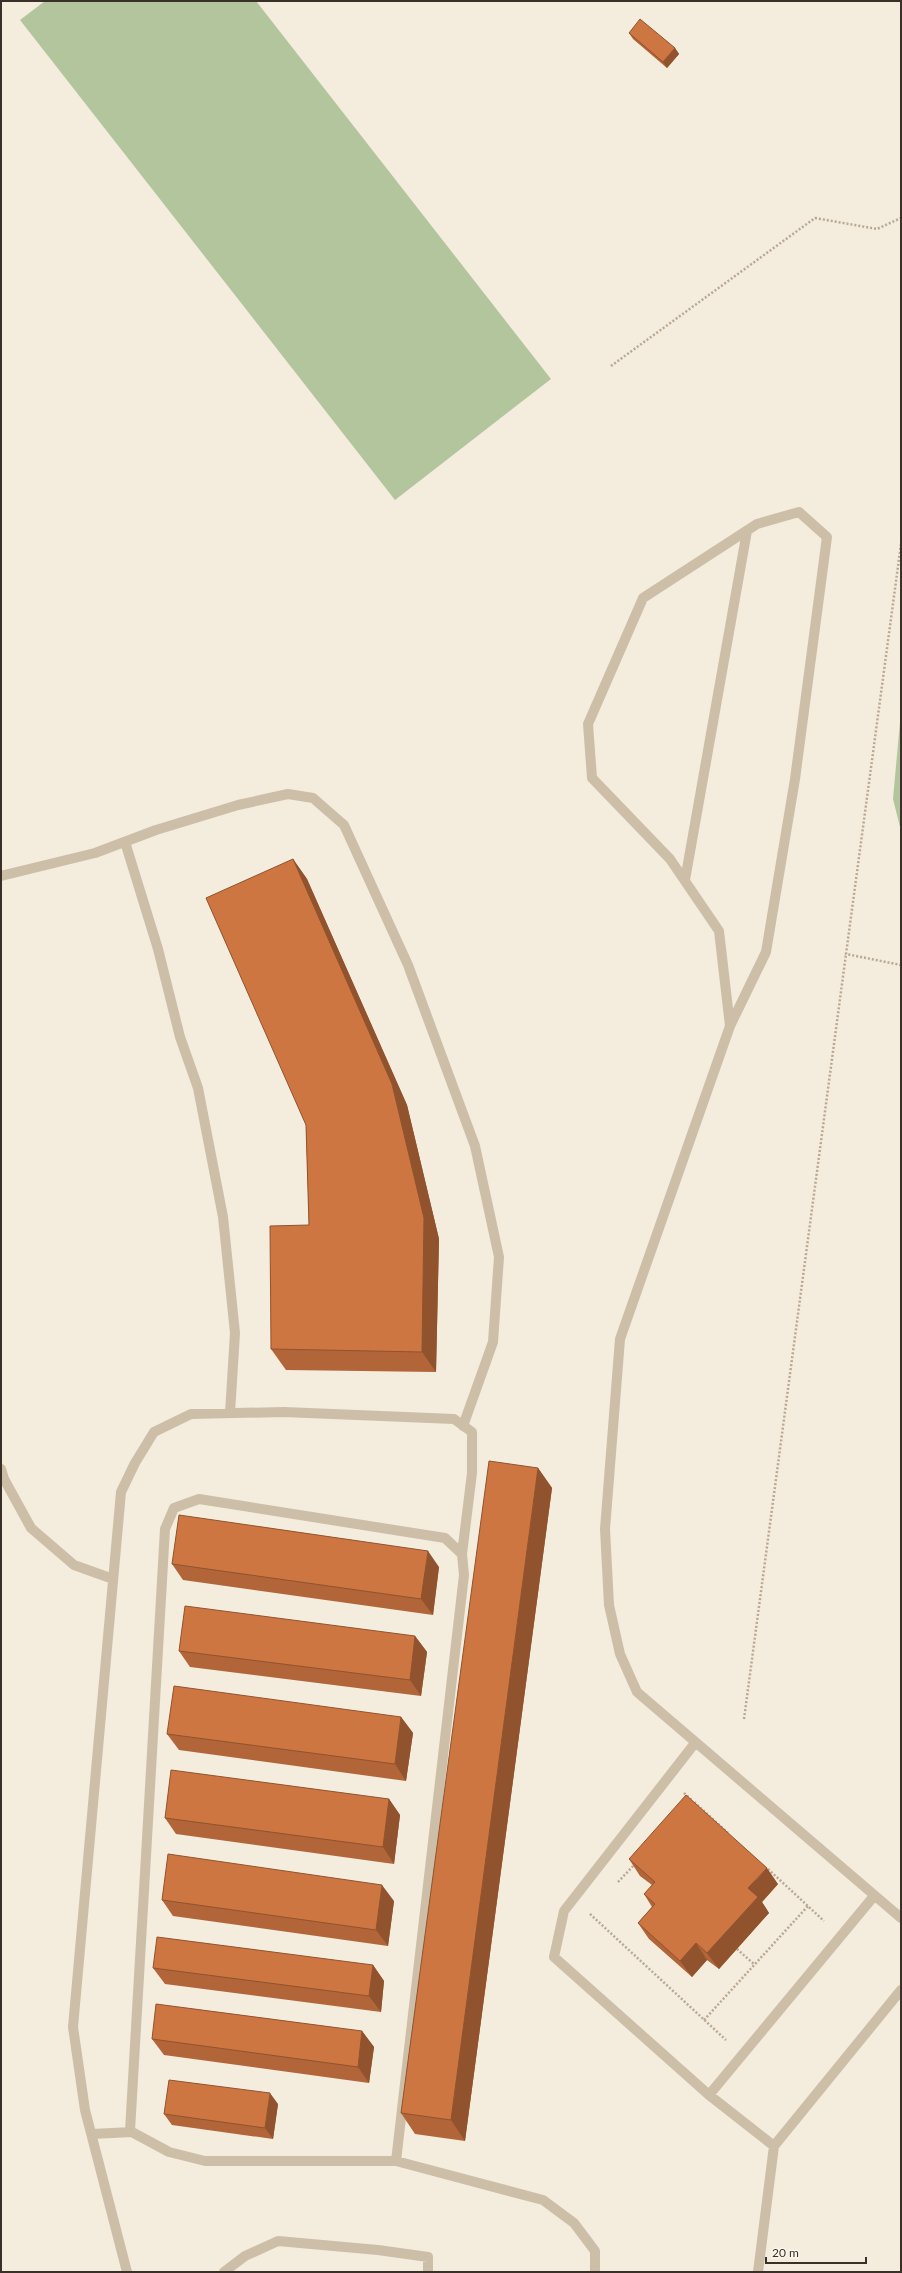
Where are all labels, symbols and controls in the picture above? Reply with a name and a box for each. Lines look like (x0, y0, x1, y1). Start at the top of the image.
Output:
scale bar (766, 2239, 866, 2265)
text: 20 m (772, 2245, 799, 2260)

